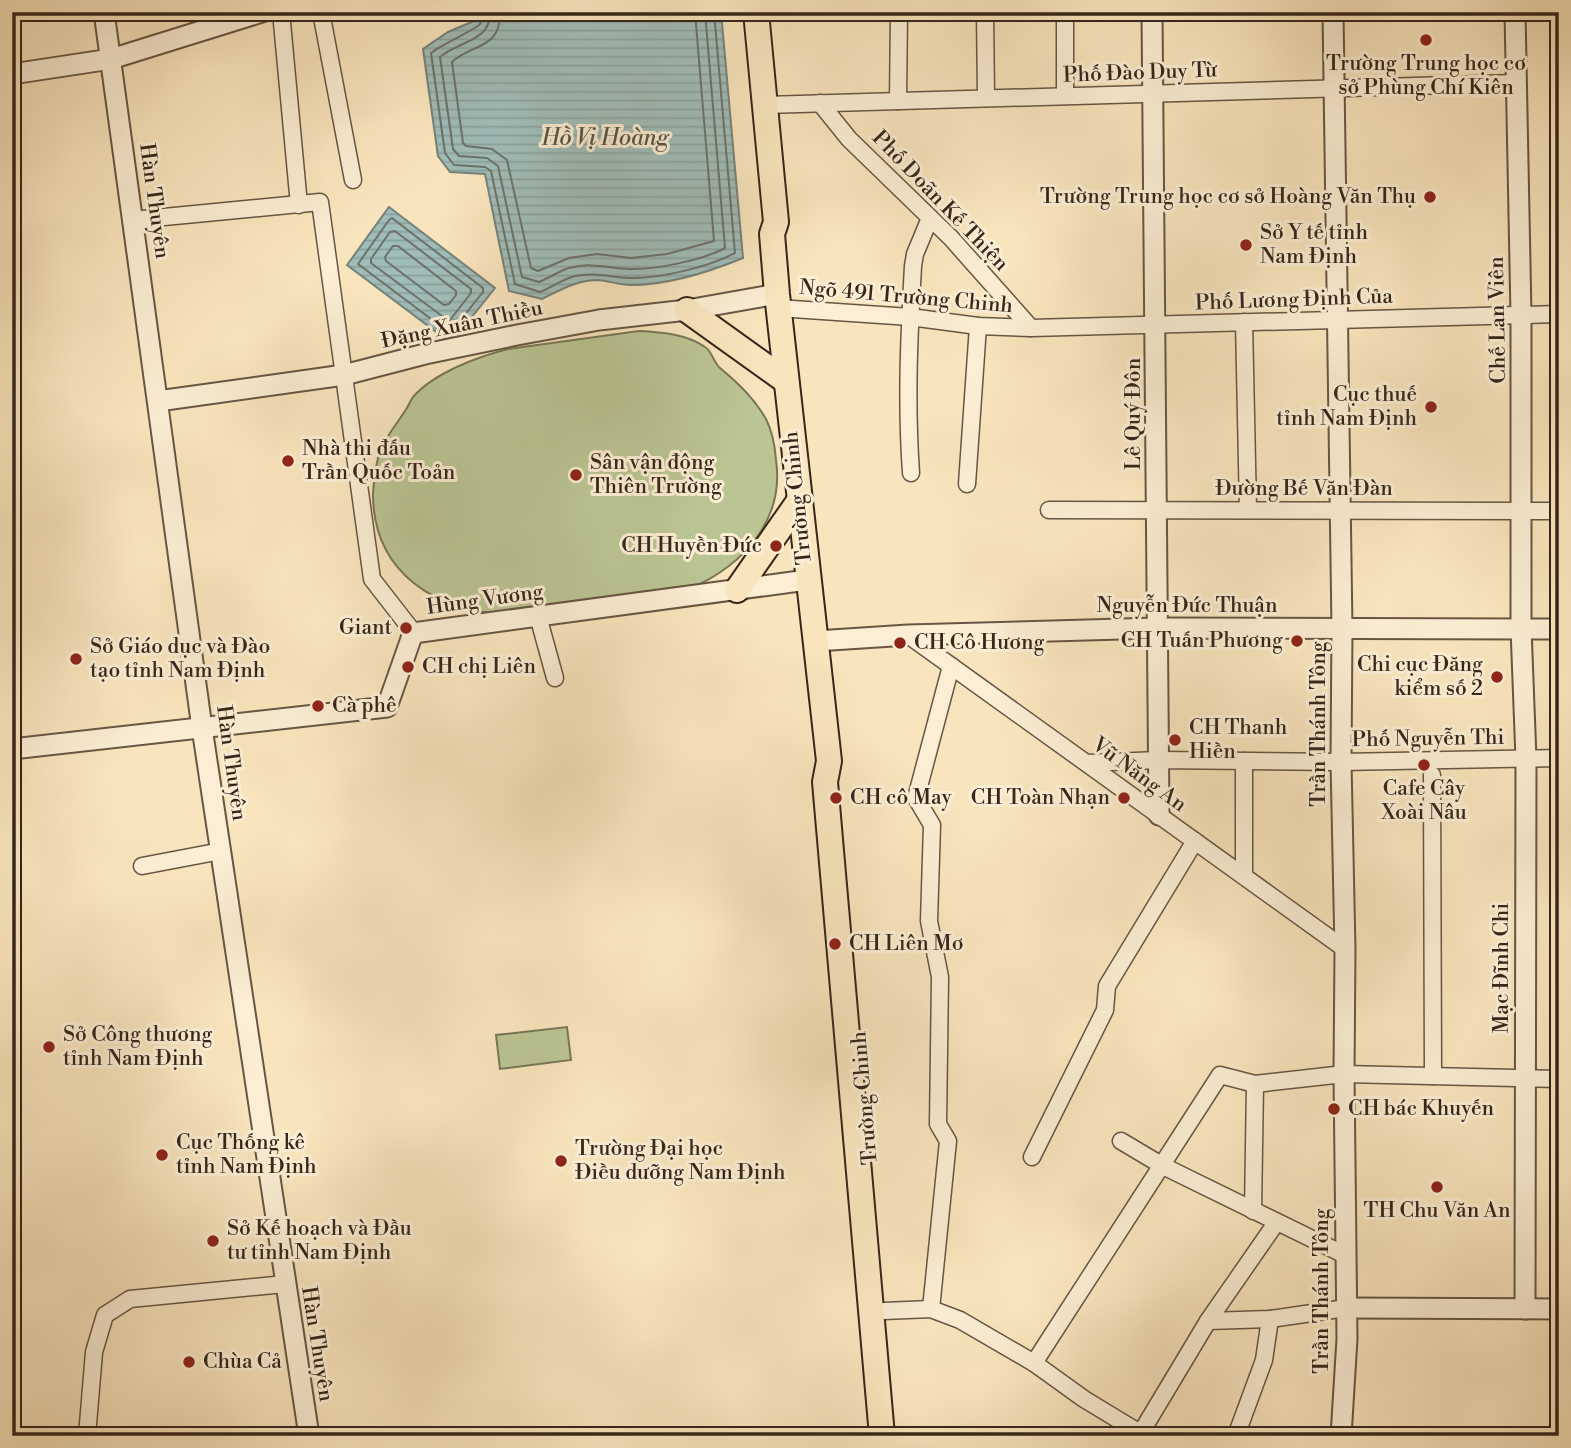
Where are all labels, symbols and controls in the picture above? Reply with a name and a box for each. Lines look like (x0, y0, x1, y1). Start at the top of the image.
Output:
marker: Trường Trung học cơ sở Phùng Chí Kiên (1418, 32, 1434, 48)
place label: Trường Trung học cơ sở Phùng Chí Kiên (1326, 51, 1526, 101)
street label: Phố Đào Duy Từ (1063, 57, 1218, 89)
water label: Hồ Vị Hoàng (540, 124, 670, 152)
street label: Phố Doãn Kế Thiện (866, 125, 1014, 277)
street label: Hàn Thuyên (133, 142, 175, 261)
place label: Trường Trung học cơ sở Hoàng Văn Thụ (1040, 184, 1416, 210)
marker: Trường Trung học cơ sở Hoàng Văn Thụ (1422, 189, 1438, 205)
place label: Sở Y tế tỉnh Nam Định (1260, 220, 1368, 270)
marker: Sở Y tế tỉnh Nam Định (1238, 237, 1254, 253)
street label: Chế Lan Viên (1484, 256, 1512, 384)
street label: Ngõ 491 Trường Chinh (798, 275, 1014, 319)
street label: Phố Lương Định Của (1195, 284, 1394, 316)
street label: Đặng Xuân Thiều (379, 295, 545, 355)
street label: Lê Quý Đôn (1121, 357, 1147, 470)
place label: Cục thuế tỉnh Nam Định (1276, 382, 1417, 432)
marker: Cục thuế tỉnh Nam Định (1423, 399, 1439, 415)
street label: Trường Chinh (778, 430, 818, 566)
place label: Nhà thi đấu Trần Quốc Toản (302, 436, 456, 486)
place label: Sân vận động Thiên Trường (590, 450, 722, 500)
marker: Nhà thi đấu Trần Quốc Toản (280, 453, 296, 469)
marker: Sân vận động Thiên Trường (568, 467, 584, 483)
street label: Đường Bế Văn Đàn (1215, 476, 1393, 502)
place label: CH Huyền Đức (621, 533, 762, 559)
marker: CH Huyền Đức (768, 538, 784, 554)
street label: Hùng Vương (425, 579, 545, 621)
street label: Nguyễn Đức Thuận (1096, 593, 1278, 619)
place label: Giant (339, 615, 393, 641)
marker: Giant (398, 620, 414, 636)
place label: CH Tuấn Phương (1121, 628, 1283, 654)
place label: CH Cô Hương (914, 630, 1044, 656)
marker: CH Tuấn Phương (1289, 633, 1305, 649)
place label: Sở Giáo dục và Đào tạo tỉnh Nam Định (90, 634, 270, 684)
marker: CH Cô Hương (892, 635, 908, 651)
street label: Trần Thánh Tông (1306, 641, 1332, 807)
marker: Sở Giáo dục và Đào tạo tỉnh Nam Định (68, 651, 84, 667)
place label: Chi cục Đăng kiểm số 2 (1357, 652, 1483, 702)
place label: CH chị Liên (422, 654, 536, 680)
marker: CH chị Liên (400, 659, 416, 675)
marker: Chi cục Đăng kiểm số 2 (1489, 669, 1505, 685)
place label: Cà phê (332, 693, 397, 719)
marker: Cà phê (310, 698, 326, 714)
street label: Hàn Thuyên (210, 704, 252, 823)
place label: CH Thanh Hiền (1189, 715, 1288, 765)
street label: Phố Nguyễn Thi (1351, 725, 1505, 753)
street label: Vũ Năng An (1086, 731, 1192, 818)
marker: CH Thanh Hiền (1167, 732, 1183, 748)
marker: Cafe Cây Xoài Nâu (1416, 757, 1432, 773)
place label: Cafe Cây Xoài Nâu (1380, 776, 1467, 826)
place label: CH cô May (850, 785, 953, 811)
place label: CH Toàn Nhạn (971, 785, 1110, 811)
marker: CH cô May (828, 790, 844, 806)
marker: CH Toàn Nhạn (1116, 790, 1132, 806)
street label: Mạc Đĩnh Chi (1489, 903, 1515, 1033)
place label: CH Liên Mơ (849, 931, 963, 957)
marker: CH Liên Mơ (827, 936, 843, 952)
place label: Sở Công thương tỉnh Nam Định (63, 1022, 213, 1072)
street label: Trường Chinh (846, 1030, 884, 1166)
marker: Sở Công thương tỉnh Nam Định (41, 1039, 57, 1055)
place label: CH bác Khuyến (1348, 1096, 1495, 1122)
marker: CH bác Khuyến (1326, 1101, 1342, 1117)
place label: Cục Thống kê tỉnh Nam Định (176, 1130, 317, 1180)
place label: Trường Đại học Điều dưỡng Nam Định (575, 1136, 786, 1186)
marker: Cục Thống kê tỉnh Nam Định (154, 1147, 170, 1163)
marker: Trường Đại học Điều dưỡng Nam Định (553, 1153, 569, 1169)
marker: TH Chu Văn An (1429, 1179, 1445, 1195)
place label: TH Chu Văn An (1364, 1198, 1511, 1224)
street label: Trần Thánh Tông (1309, 1208, 1335, 1374)
place label: Sở Kế hoạch và Đầu tư tỉnh Nam Định (227, 1216, 412, 1266)
marker: Sở Kế hoạch và Đầu tư tỉnh Nam Định (205, 1233, 221, 1249)
street label: Hàn Thuyên (295, 1285, 339, 1404)
place label: Chùa Cả (203, 1349, 282, 1375)
marker: Chùa Cả (181, 1354, 197, 1370)

